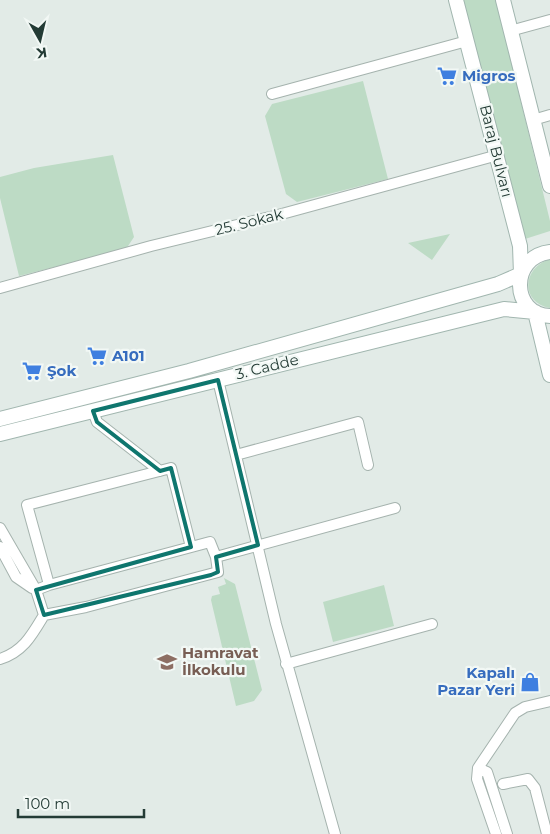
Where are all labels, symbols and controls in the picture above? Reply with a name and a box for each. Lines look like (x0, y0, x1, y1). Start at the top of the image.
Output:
north arrow (15, 15, 65, 65)
text: K (35, 43, 48, 63)
supermarket icon: Migros (436, 65, 458, 87)
place label: Migros (462, 66, 516, 85)
street label: Baraj Bulvarı (476, 103, 517, 199)
street label: 25. Sokak (213, 204, 285, 239)
supermarket icon: A101 (86, 345, 108, 367)
place label: A101 (111, 346, 145, 365)
street label: 3. Cadde (233, 350, 300, 384)
supermarket icon: Şok (21, 360, 43, 382)
place label: Şok (47, 361, 76, 380)
place label: Hamravat İlkokulu (182, 643, 259, 679)
school or university icon: Hamravat İlkokulu (156, 651, 178, 673)
place label: Kapalı Pazar Yeri (437, 663, 515, 699)
shop icon: Kapalı Pazar Yeri (519, 671, 541, 693)
scale bar (18, 786, 144, 818)
text: 100 m (25, 794, 70, 813)

